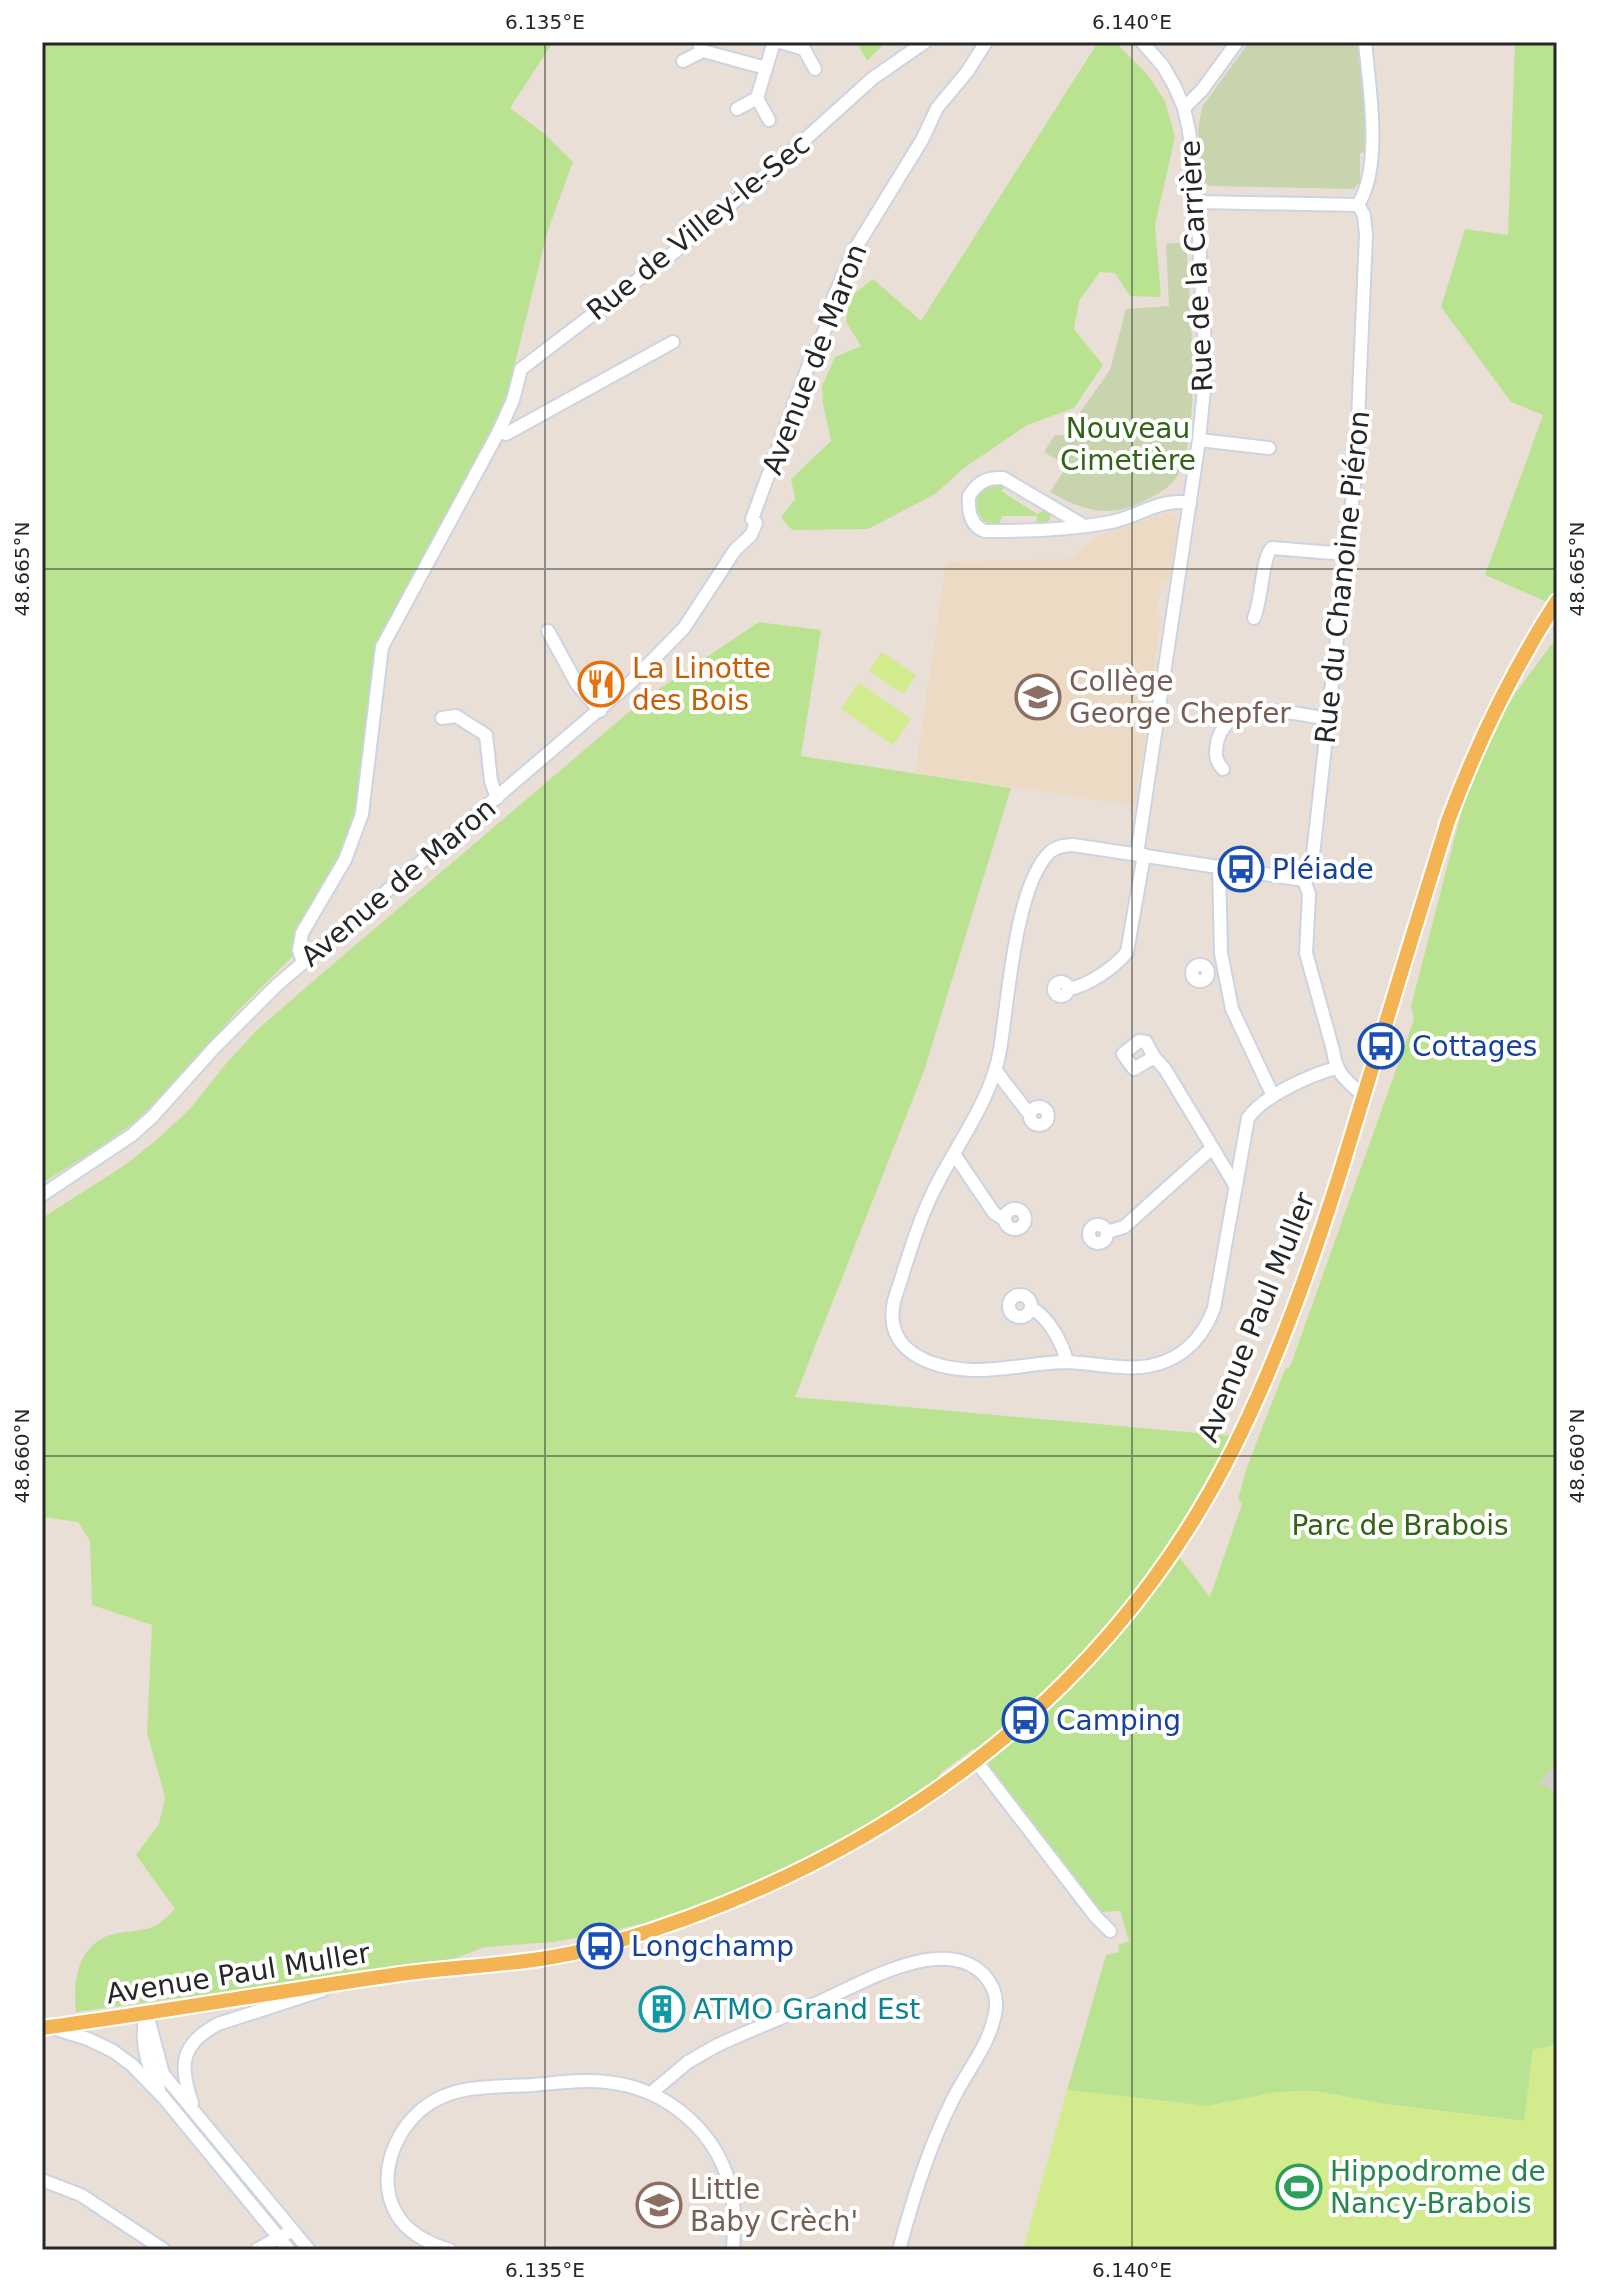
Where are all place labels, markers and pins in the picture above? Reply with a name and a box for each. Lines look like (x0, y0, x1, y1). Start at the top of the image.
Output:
place label: La Linotte des Bois (632, 652, 771, 717)
restaurant icon: La Linotte des Bois (577, 660, 625, 708)
place label: Collège George Chepfer (1069, 665, 1291, 730)
school or university icon: Collège George Chepfer (1014, 673, 1062, 721)
bus stop icon: Pléiade (1217, 845, 1265, 893)
place label: Pléiade (1272, 853, 1374, 886)
bus stop icon: Cottages (1357, 1022, 1405, 1070)
place label: Cottages (1412, 1030, 1537, 1063)
bus stop icon: Camping (1001, 1696, 1049, 1744)
place label: Camping (1056, 1704, 1181, 1737)
bus stop icon: Longchamp (576, 1922, 624, 1970)
place label: Longchamp (631, 1930, 794, 1963)
building icon: ATMO Grand Est (638, 1985, 686, 2033)
place label: ATMO Grand Est (693, 1993, 920, 2026)
place label: Hippodrome de Nancy-Brabois (1330, 2155, 1546, 2220)
sports icon: Hippodrome de Nancy-Brabois (1275, 2163, 1323, 2211)
place label: Little Baby Crèch' (690, 2173, 858, 2238)
school or university icon: Little Baby Crèch' (635, 2181, 683, 2229)

